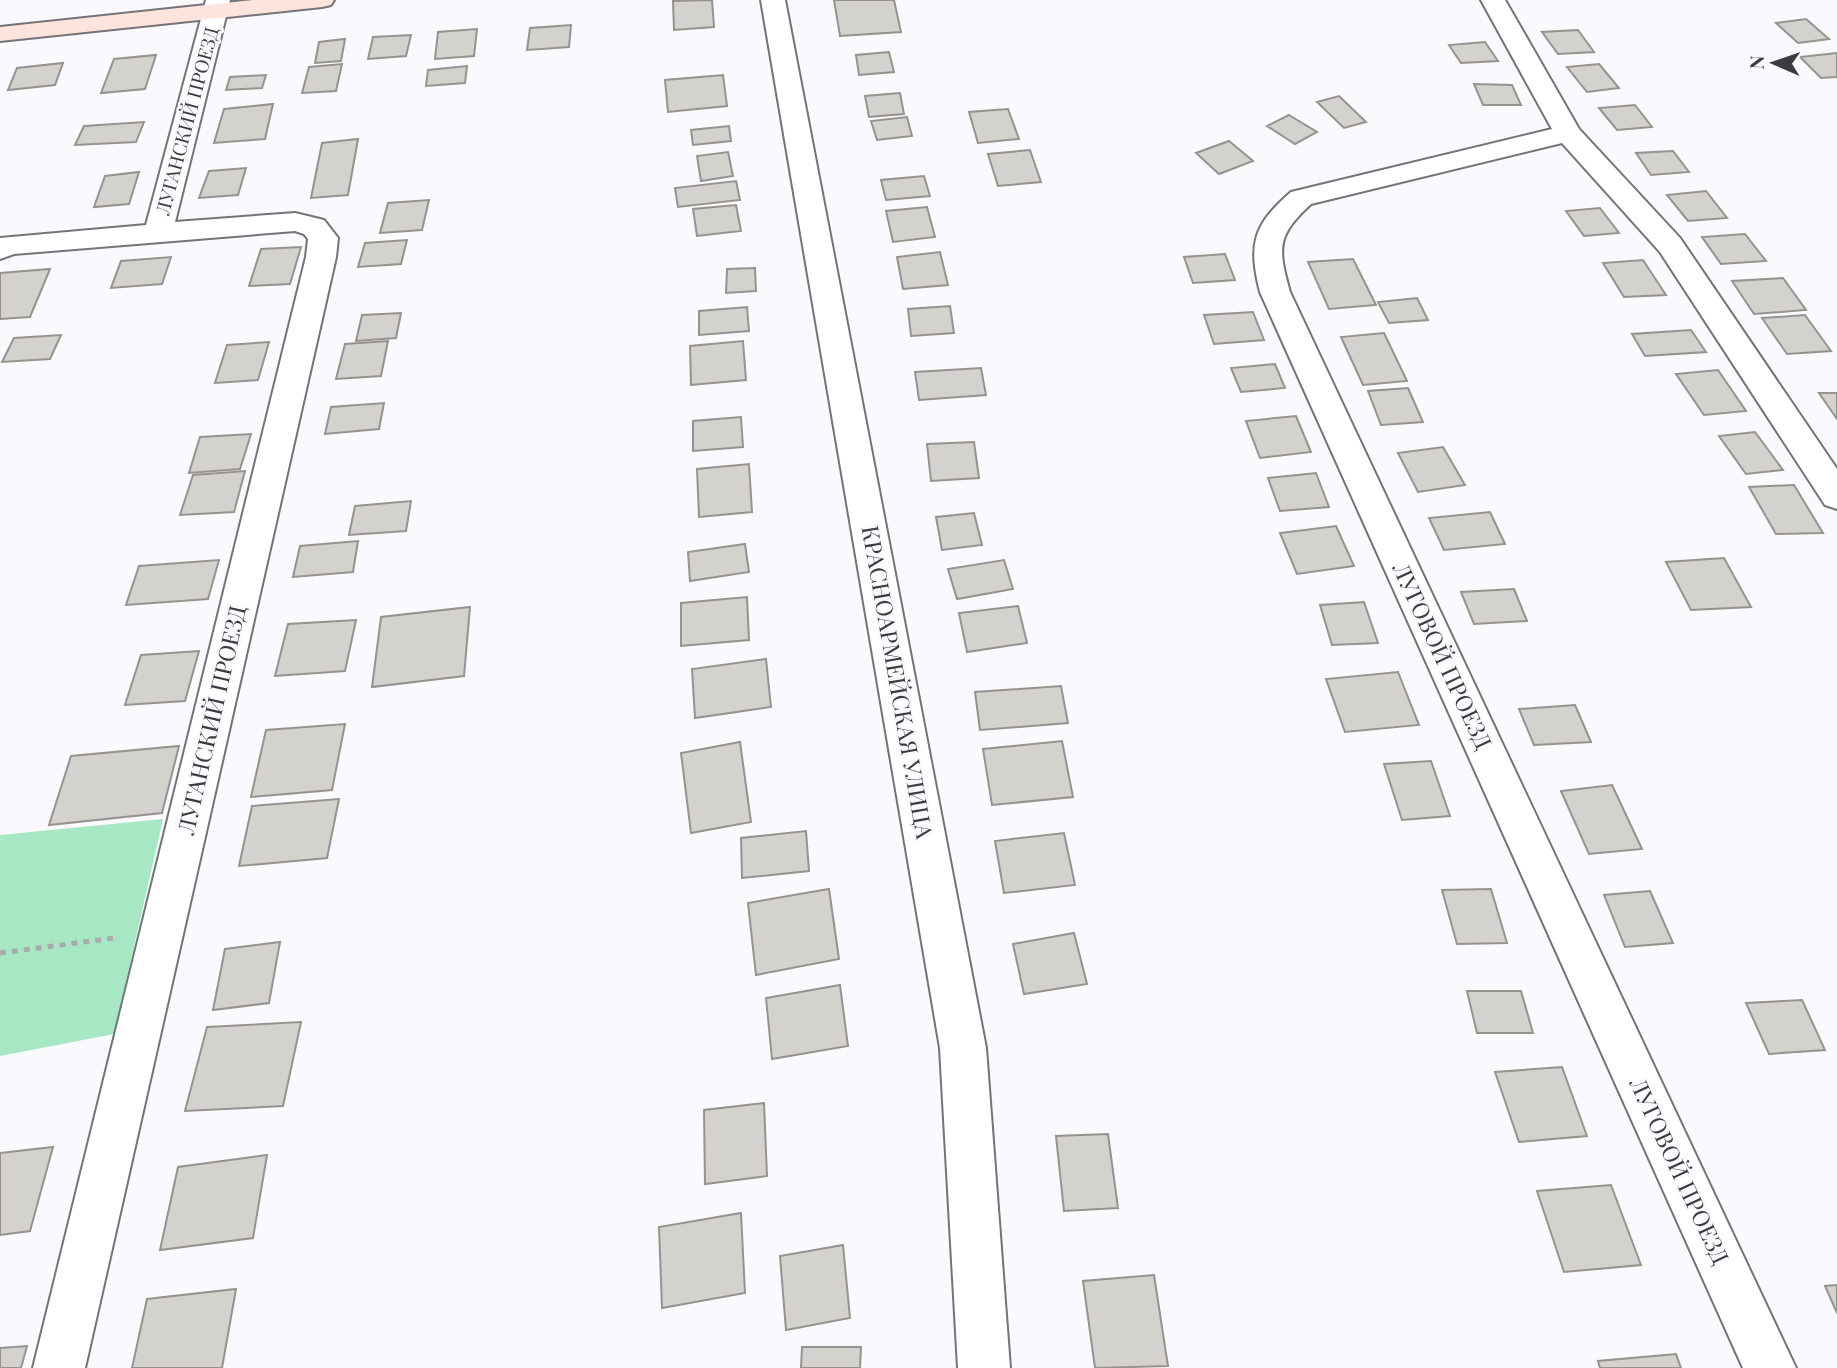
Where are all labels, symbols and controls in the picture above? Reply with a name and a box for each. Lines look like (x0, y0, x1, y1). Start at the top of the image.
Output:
street label: ЛУГАНСКИЙ ПРОЕЗД (148, 24, 224, 219)
north arrow (1739, 28, 1809, 98)
text: N (1743, 55, 1769, 70)
street label: КРАСНОАРМЕЙСКАЯ УЛИЦА (856, 523, 941, 841)
street label: ЛУГОВОЙ ПРОЕЗД (1386, 556, 1500, 754)
street label: ЛУГАНСКИЙ ПРОЕЗД (169, 601, 252, 838)
street label: ЛУГОВОЙ ПРОЕЗД (1623, 1071, 1737, 1269)

